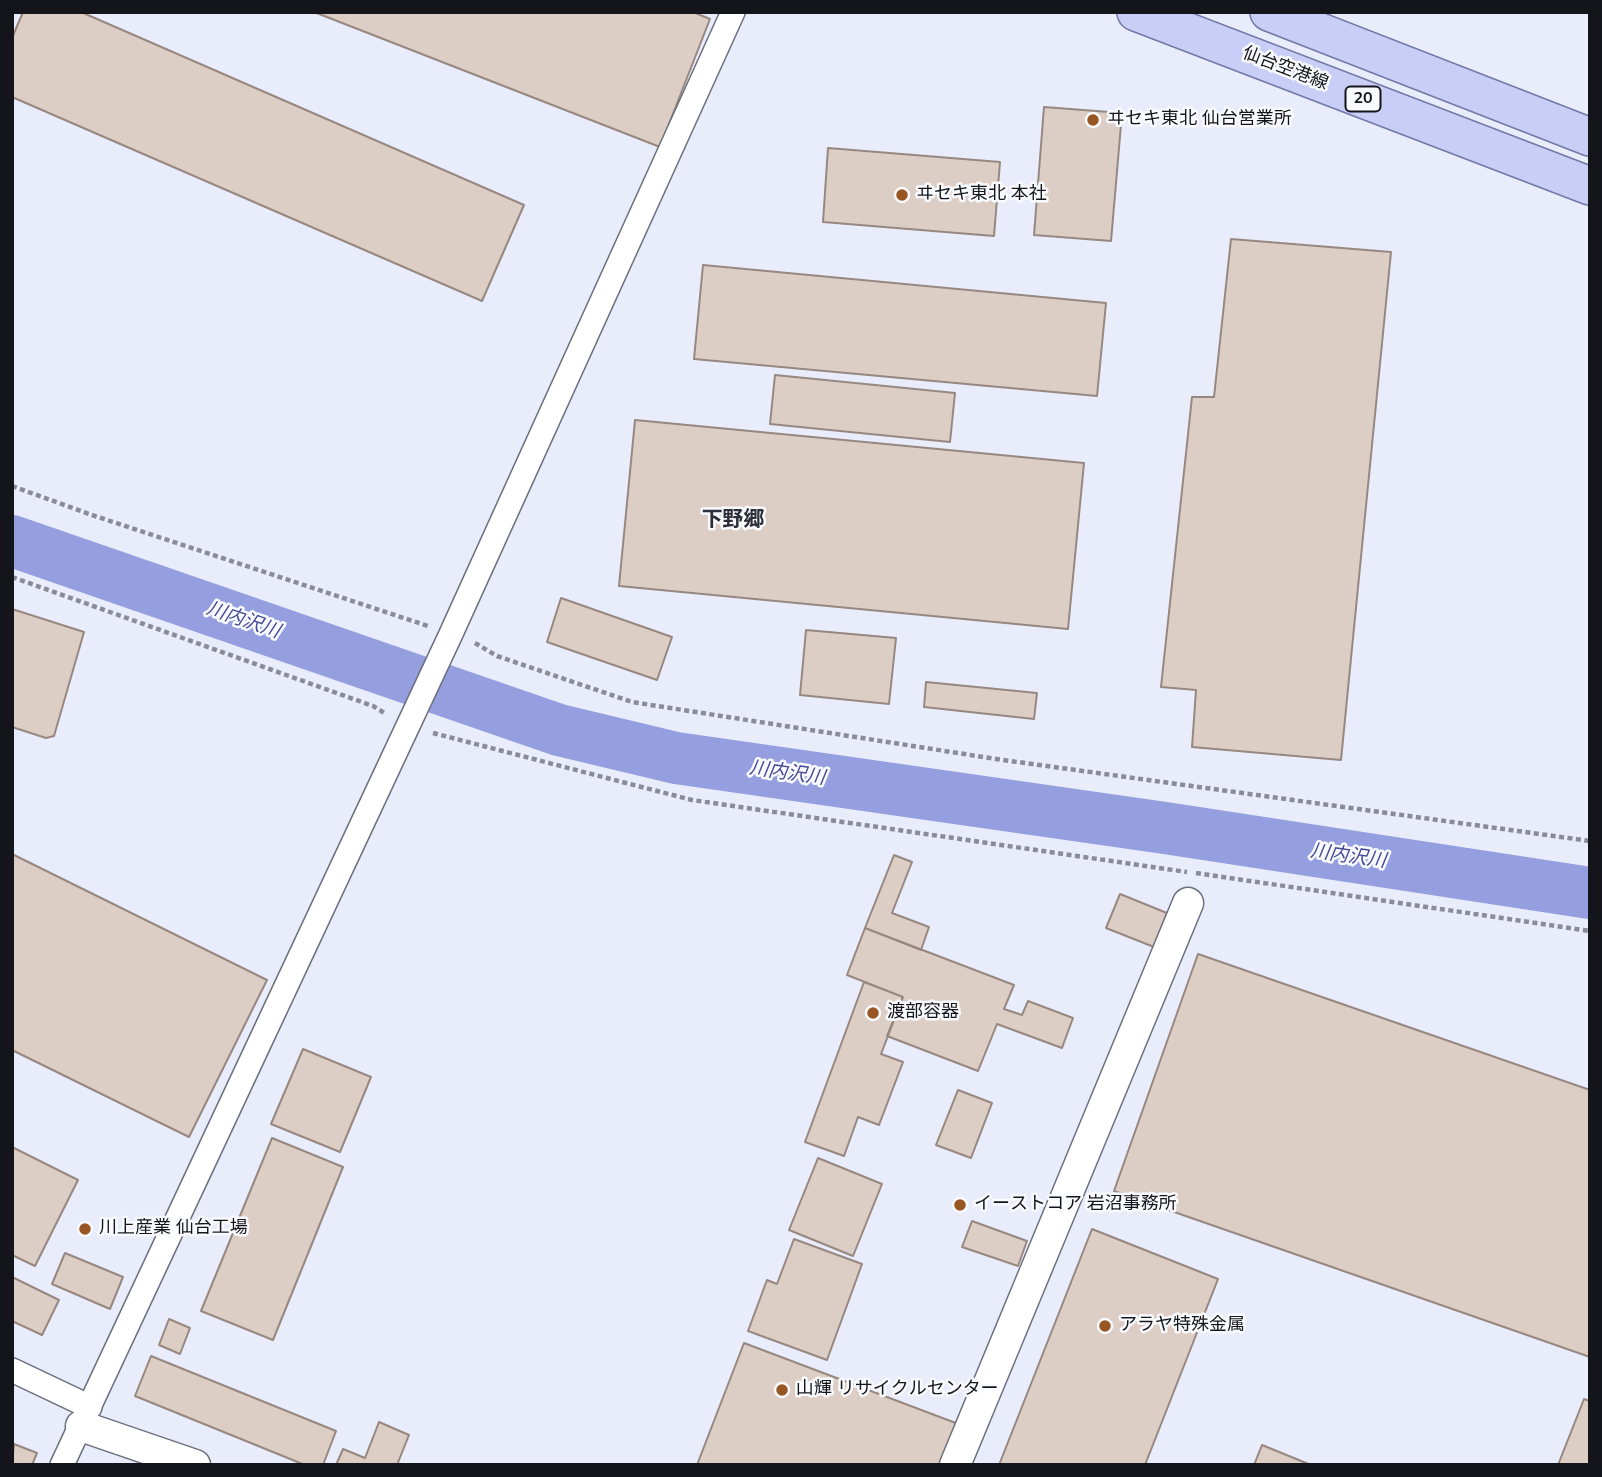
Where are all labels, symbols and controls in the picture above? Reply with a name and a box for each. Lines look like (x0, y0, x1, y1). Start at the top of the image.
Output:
street label: 仙台空港線 (1239, 43, 1331, 95)
road number: 20 (1346, 86, 1380, 111)
place label: ヰセキ東北 仙台営業所 (1107, 109, 1292, 131)
marker: ヰセキ東北 仙台営業所 (1085, 112, 1101, 128)
place label: ヰセキ東北 本社 (916, 184, 1047, 206)
marker: ヰセキ東北 本社 (894, 187, 910, 203)
district label: 下野郷 (702, 508, 764, 534)
water label: 川内沢川 (203, 598, 283, 644)
water label: 川内沢川 (748, 757, 826, 791)
water label: 川内沢川 (1309, 840, 1387, 874)
place label: 渡部容器 (887, 1002, 959, 1024)
marker: 渡部容器 (865, 1005, 881, 1021)
place label: イーストコア 岩沼事務所 (974, 1194, 1177, 1216)
marker: イーストコア 岩沼事務所 (952, 1197, 968, 1213)
place label: 川上産業 仙台工場 (99, 1218, 248, 1240)
marker: 川上産業 仙台工場 (77, 1221, 93, 1237)
place label: アラヤ特殊金属 (1119, 1315, 1245, 1337)
marker: アラヤ特殊金属 (1097, 1318, 1113, 1334)
place label: 山輝 リサイクルセンター (796, 1379, 999, 1401)
marker: 山輝 リサイクルセンター (774, 1382, 790, 1398)

